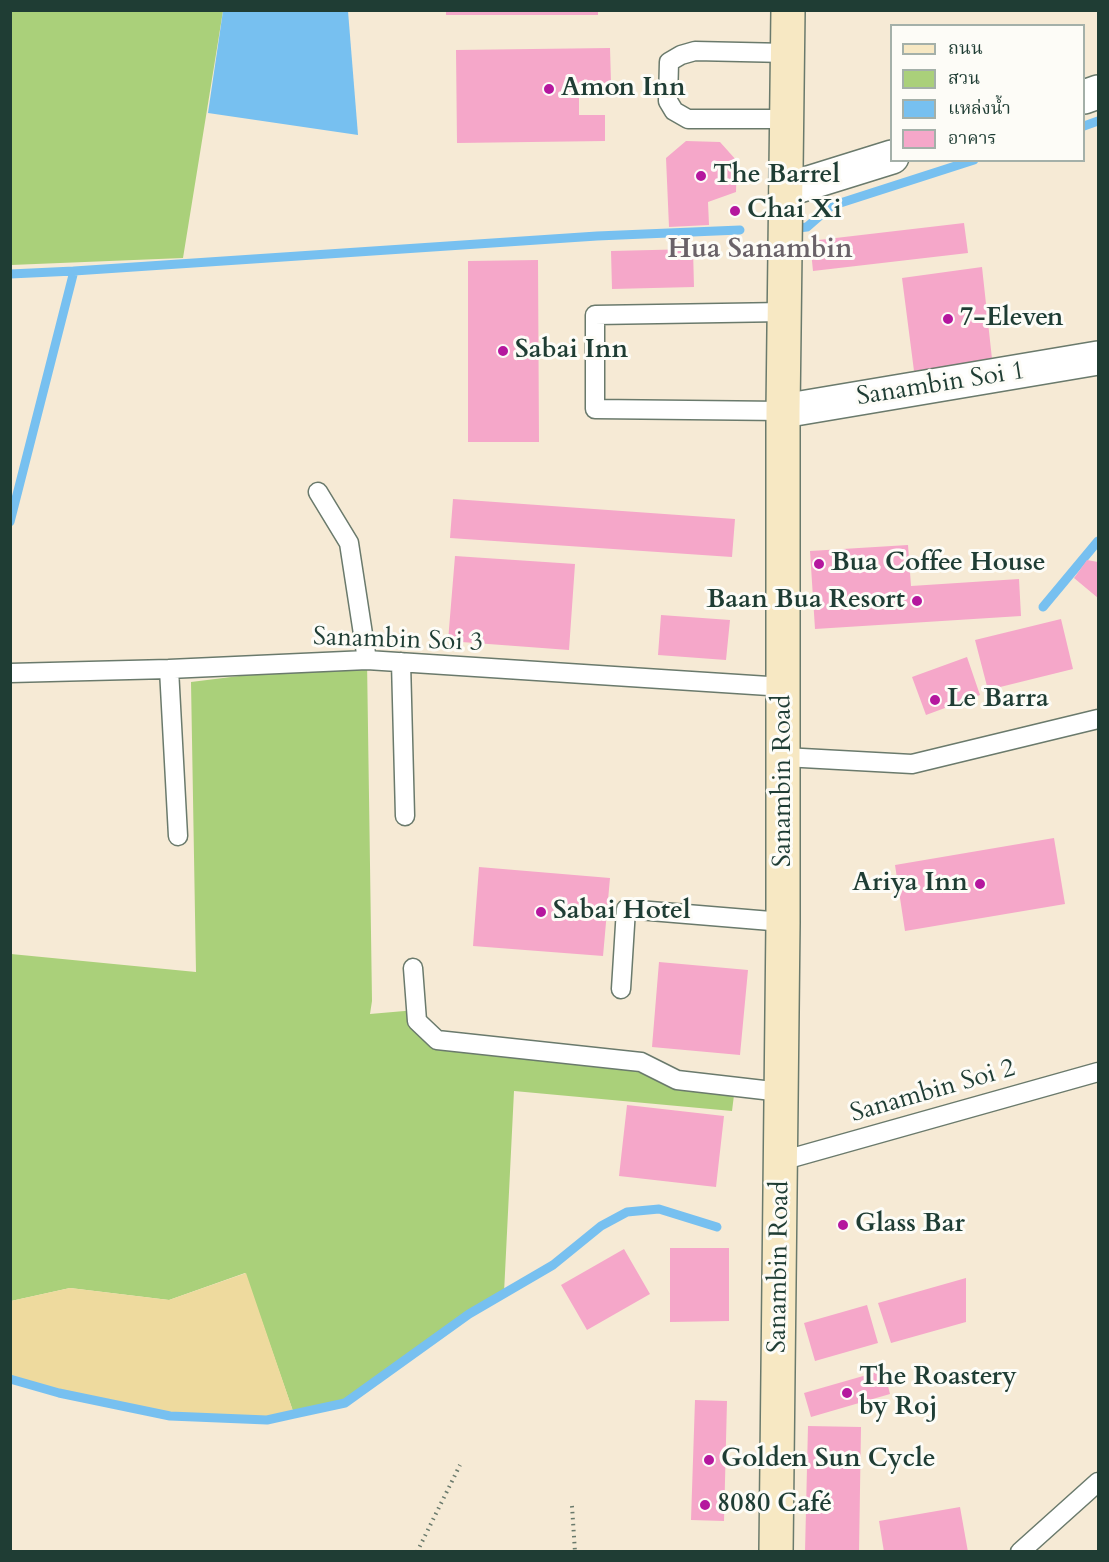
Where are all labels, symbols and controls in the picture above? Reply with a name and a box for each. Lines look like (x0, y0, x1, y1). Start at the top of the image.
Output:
legend (890, 24, 1085, 162)
text: ถนน (948, 36, 983, 61)
text: สวน (948, 66, 980, 91)
place label: Amon Inn (561, 73, 686, 105)
marker: Amon Inn (542, 82, 556, 96)
text: แหล่งน้ำ (948, 96, 1011, 121)
text: อาคาร (948, 126, 997, 151)
place label: The Barrel (713, 160, 840, 192)
marker: The Barrel (694, 169, 708, 183)
place label: Chai Xi (747, 195, 842, 227)
marker: Chai Xi (728, 204, 742, 218)
district label: Hua Sanambin (667, 235, 853, 267)
place label: 7-Eleven (960, 303, 1063, 335)
marker: 7-Eleven (941, 312, 955, 326)
place label: Sabai Inn (515, 335, 628, 367)
marker: Sabai Inn (496, 344, 510, 358)
street label: Sanambin Soi 1 (855, 356, 1027, 414)
place label: Bua Coffee House (831, 548, 1046, 580)
marker: Bua Coffee House (812, 557, 826, 571)
place label: Baan Bua Resort (707, 585, 905, 617)
marker: Baan Bua Resort (910, 594, 924, 608)
street label: Sanambin Soi 3 (313, 622, 483, 660)
place label: Le Barra (947, 684, 1049, 716)
marker: Le Barra (928, 693, 942, 707)
street label: Sanambin Road (768, 695, 800, 867)
place label: Ariya Inn (852, 868, 968, 900)
marker: Ariya Inn (973, 877, 987, 891)
place label: Sabai Hotel (553, 896, 691, 928)
marker: Sabai Hotel (534, 905, 548, 919)
street label: Sanambin Soi 2 (847, 1054, 1019, 1130)
street label: Sanambin Road (763, 1181, 797, 1353)
place label: Glass Bar (855, 1209, 965, 1241)
marker: Glass Bar (836, 1218, 850, 1232)
place label: The Roastery by Roj (859, 1362, 1017, 1424)
marker: The Roastery by Roj (840, 1386, 854, 1400)
place label: Golden Sun Cycle (721, 1444, 936, 1476)
marker: Golden Sun Cycle (702, 1453, 716, 1467)
place label: 8080 Café (717, 1489, 832, 1521)
marker: 8080 Café (698, 1498, 712, 1512)

